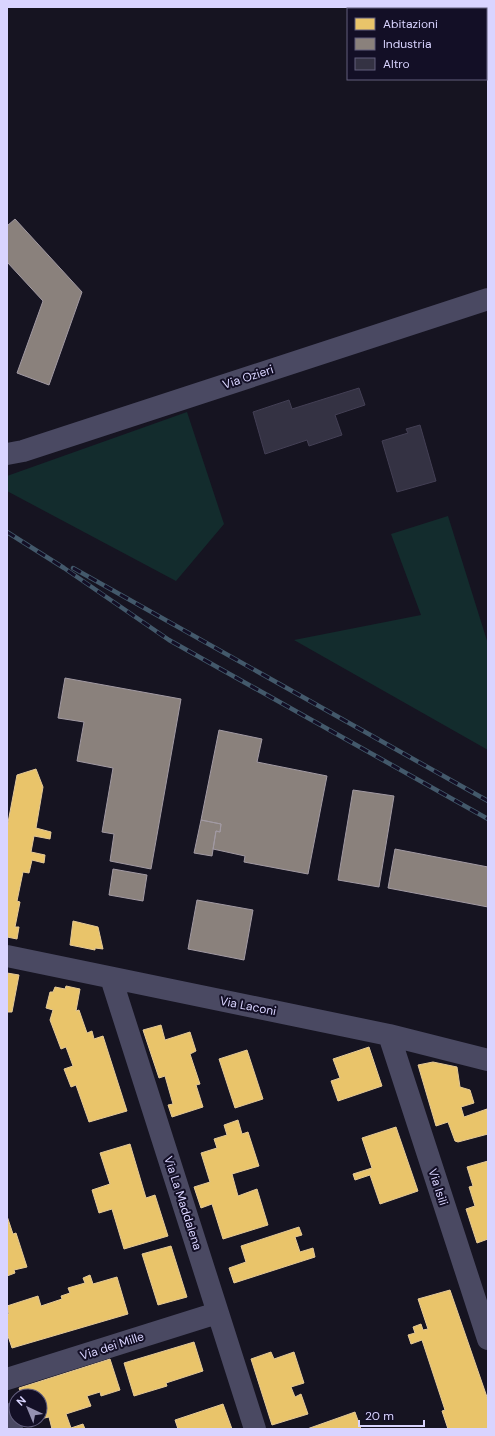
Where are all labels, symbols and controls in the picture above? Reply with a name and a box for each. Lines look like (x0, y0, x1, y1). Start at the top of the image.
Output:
legend (347, 8, 487, 80)
text: Abitazioni (383, 16, 438, 32)
text: Industria (383, 36, 431, 52)
text: Altro (383, 56, 410, 72)
street label: Via Ozieri (221, 361, 276, 393)
street label: Via Laconi (218, 993, 278, 1019)
street label: Via La Maddalena (160, 1154, 206, 1252)
street label: Via Isili (425, 1167, 451, 1208)
street label: Via dei Mille (78, 1328, 146, 1364)
north arrow (8, 1388, 48, 1428)
text: N (13, 1393, 29, 1409)
scale bar (359, 1402, 424, 1428)
text: 20 m (365, 1408, 394, 1424)

